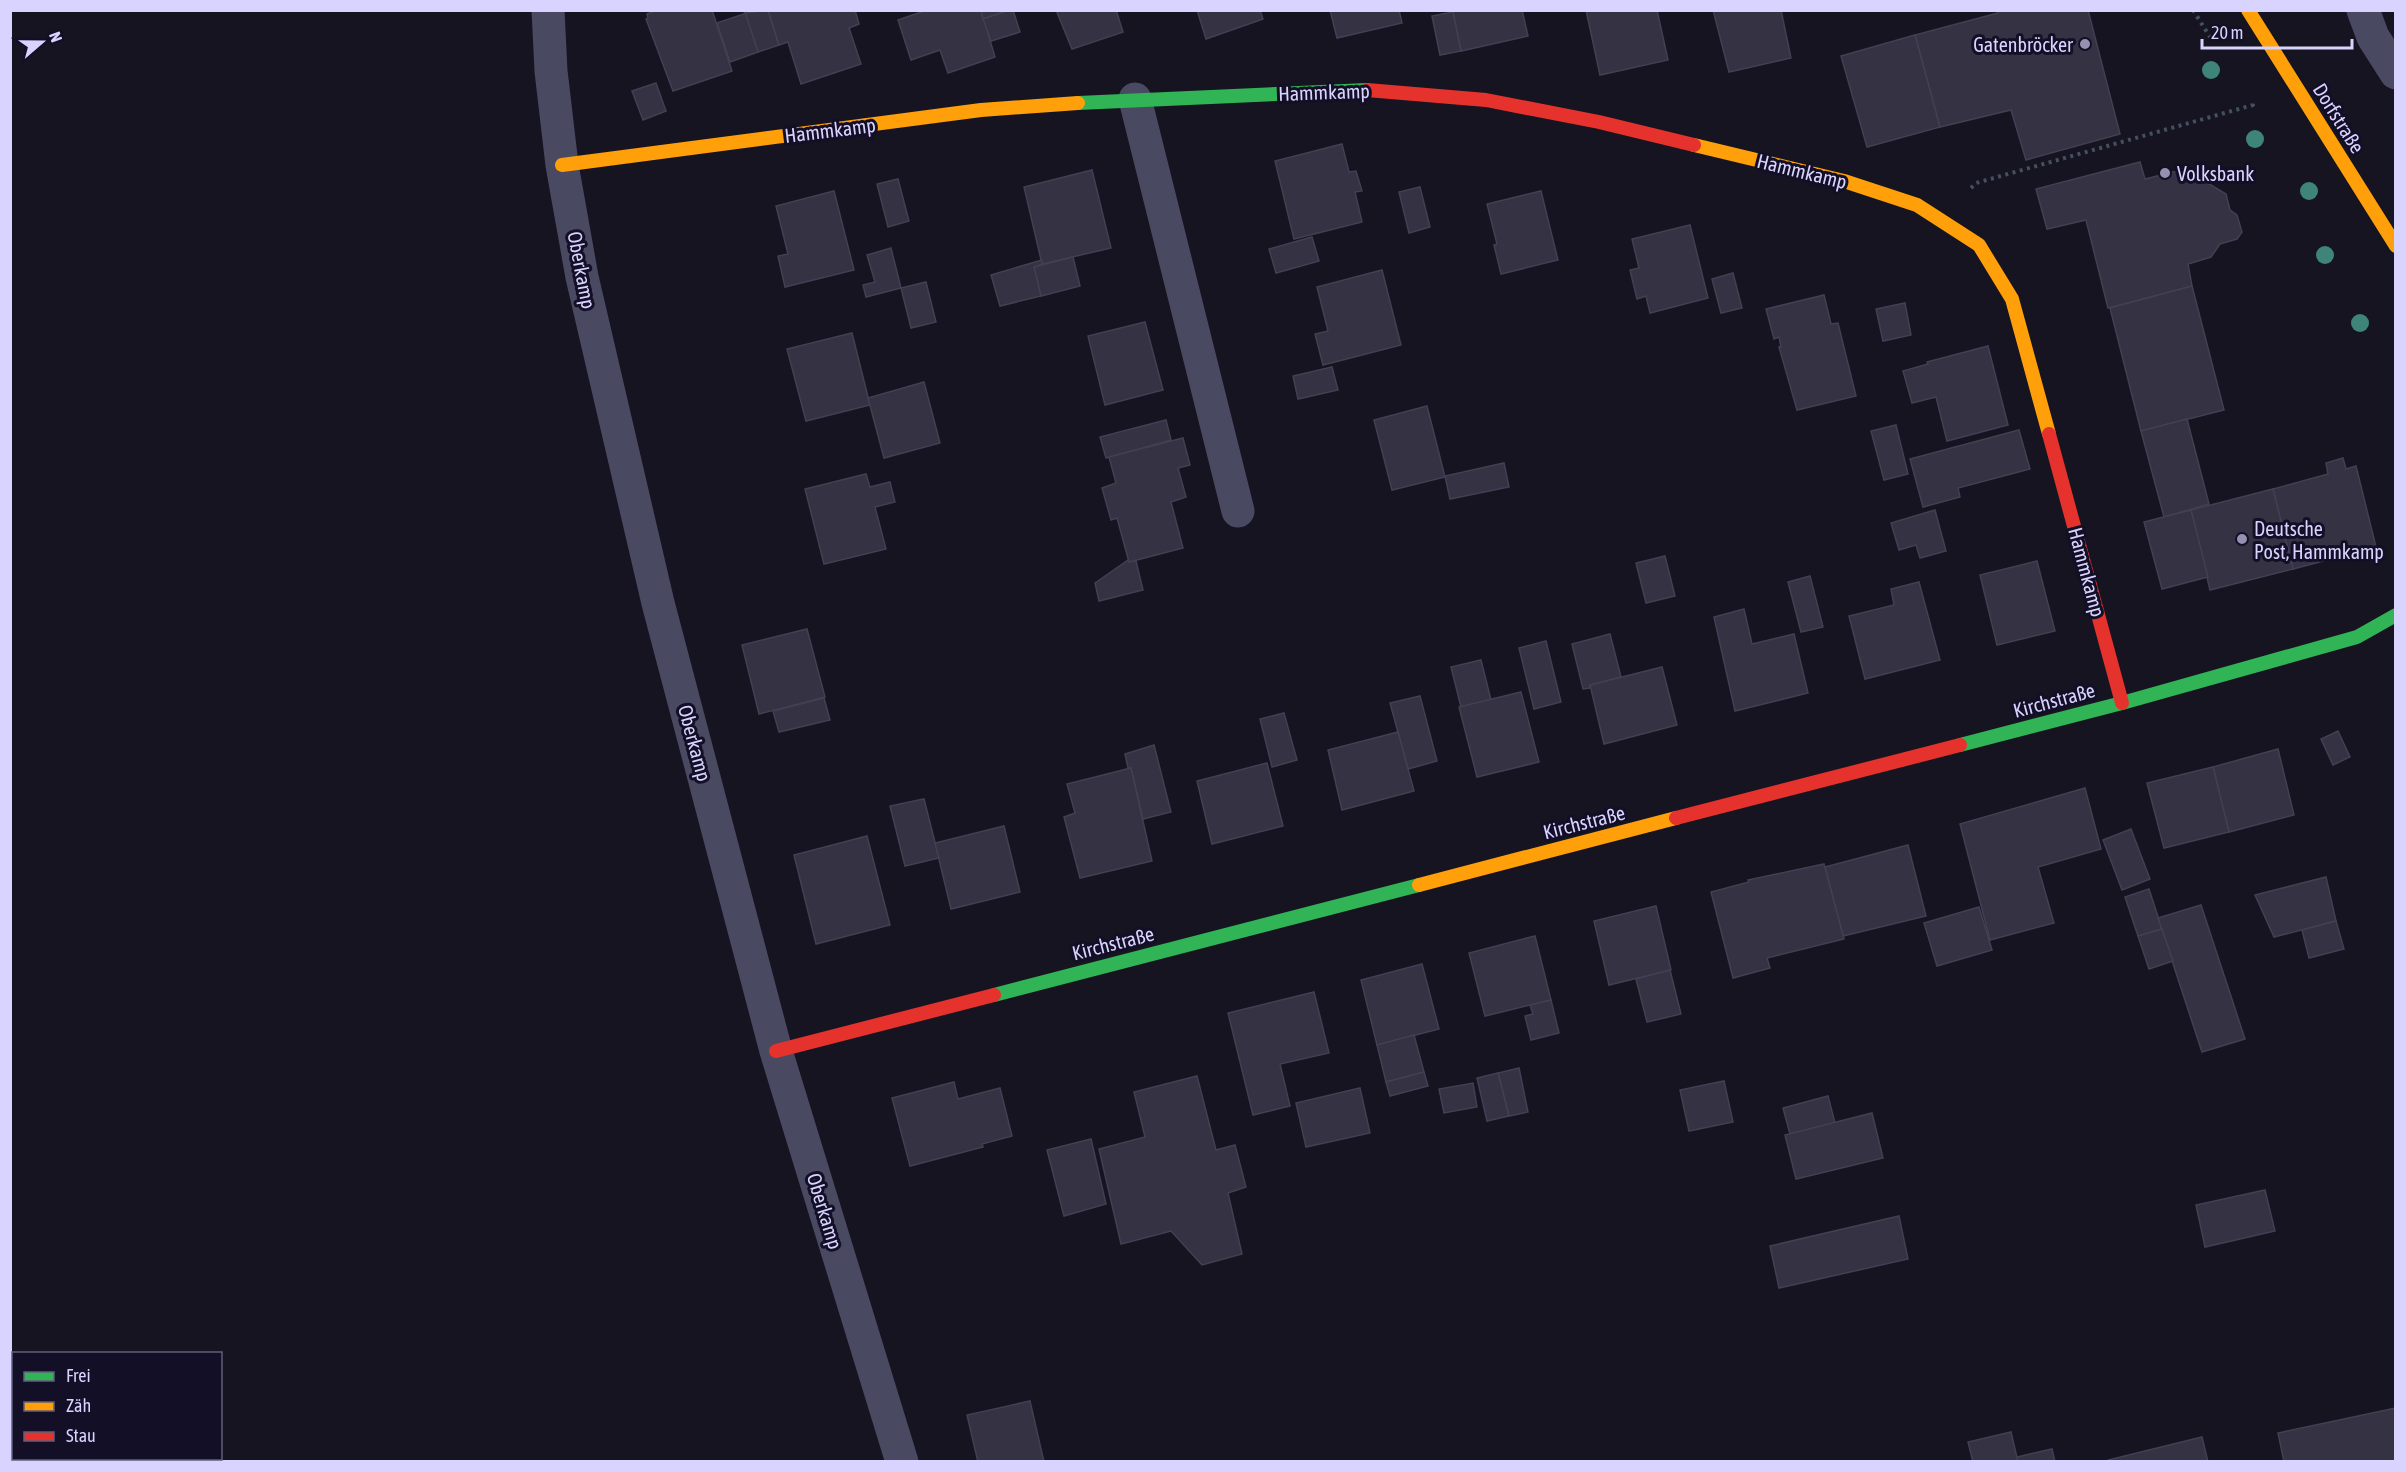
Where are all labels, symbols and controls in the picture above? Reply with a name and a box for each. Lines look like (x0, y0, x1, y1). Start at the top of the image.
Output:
north arrow (12, 12, 72, 72)
scale bar (2202, 12, 2352, 50)
text: 20 m (2211, 22, 2243, 43)
text: N (46, 29, 66, 44)
place label: Gatenbröcker (1973, 33, 2074, 56)
marker: Gatenbröcker (2078, 37, 2092, 51)
street label: Hammkamp (1278, 79, 1370, 105)
street label: Dorfstraße (2309, 79, 2369, 157)
street label: Hammkamp (783, 113, 877, 147)
street label: Hammkamp (1755, 149, 1849, 193)
place label: Volksbank (2177, 162, 2254, 185)
marker: Volksbank (2158, 166, 2172, 180)
street label: Oberkamp (563, 229, 601, 311)
place label: Deutsche Post, Hammkamp (2254, 517, 2384, 563)
street label: Hammkamp (2064, 525, 2110, 619)
marker: Deutsche Post, Hammkamp (2235, 532, 2249, 546)
street label: Kirchstraße (2011, 678, 2097, 722)
street label: Oberkamp (674, 702, 716, 784)
street label: Kirchstraße (1541, 801, 1627, 843)
street label: Kirchstraße (1070, 922, 1156, 964)
street label: Oberkamp (803, 1170, 847, 1252)
legend (12, 1352, 222, 1460)
text: Frei (66, 1365, 91, 1386)
text: Zäh (66, 1395, 91, 1416)
text: Stau (66, 1425, 96, 1446)

